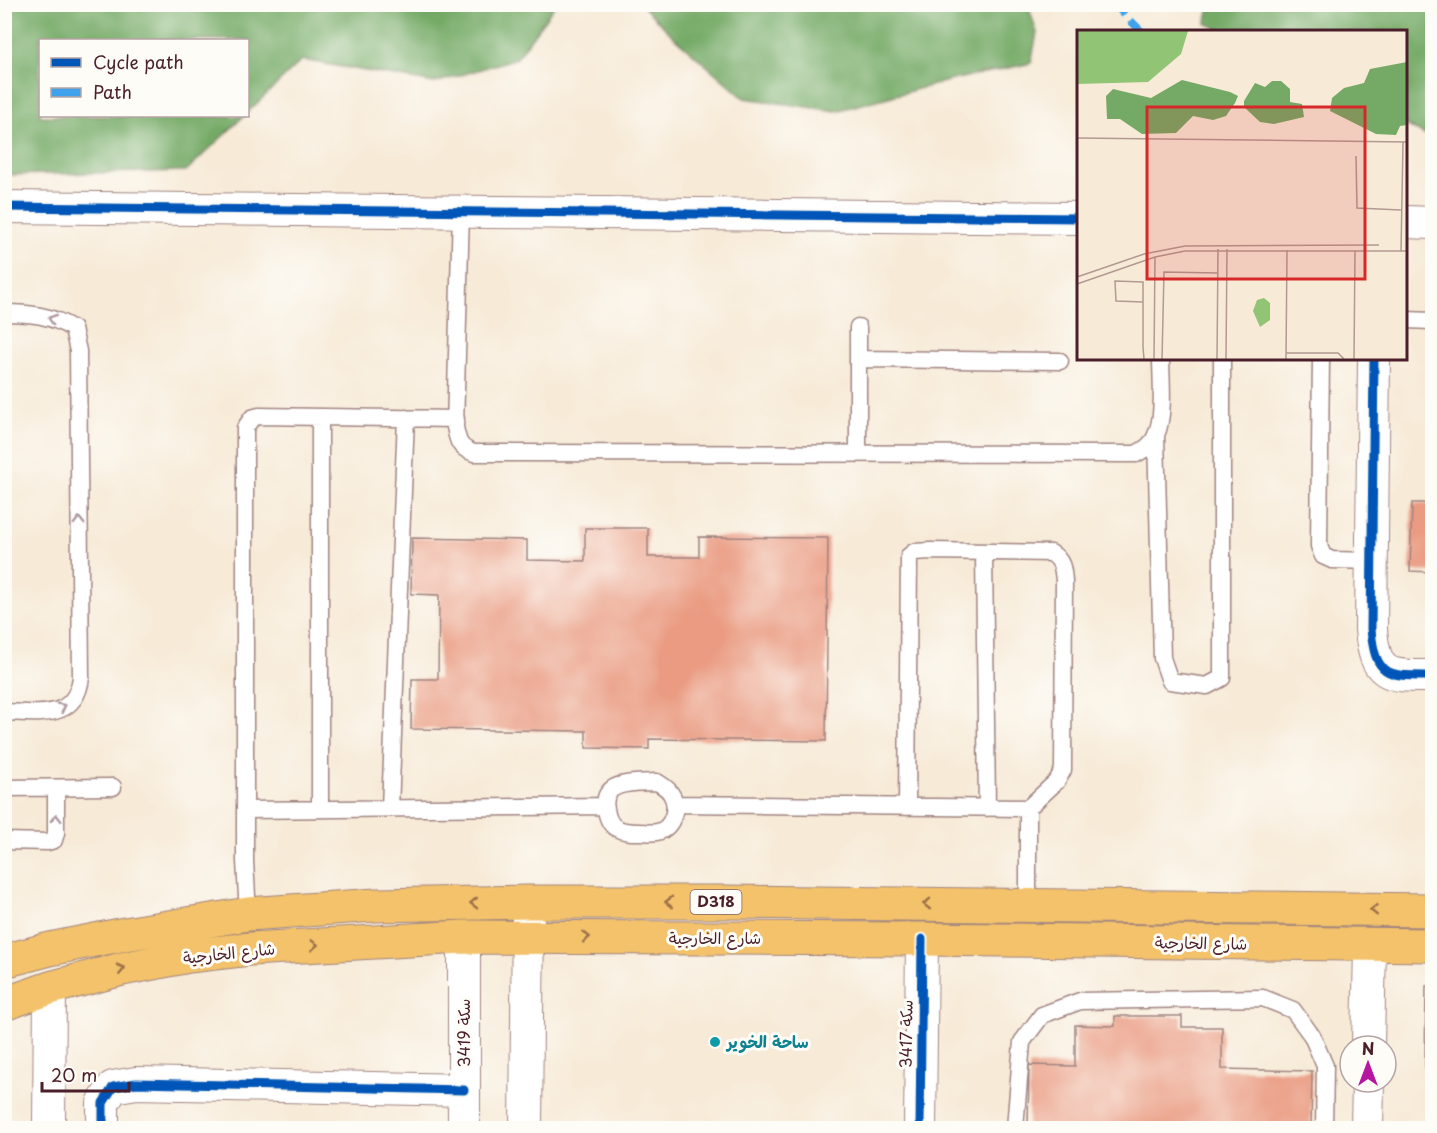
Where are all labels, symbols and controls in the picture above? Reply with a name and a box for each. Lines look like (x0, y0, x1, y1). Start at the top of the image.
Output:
inset map (1077, 30, 1407, 360)
legend (39, 39, 249, 117)
text: Cycle path (93, 48, 184, 75)
text: Path (93, 78, 132, 105)
one-way arrow (47, 314, 58, 326)
one-way arrow (73, 517, 85, 526)
one-way arrow (55, 703, 66, 714)
one-way arrow (50, 813, 62, 822)
road number: D318 (690, 890, 742, 914)
one-way arrow (665, 896, 674, 908)
one-way arrow (470, 897, 479, 909)
one-way arrow (923, 898, 932, 910)
one-way arrow (1370, 903, 1379, 916)
street label: شارع الخارجية (669, 925, 761, 950)
street label: شارع الخارجية (1155, 929, 1247, 956)
one-way arrow (581, 931, 590, 943)
street label: شارع الخارجية (182, 935, 276, 970)
one-way arrow (309, 939, 318, 952)
one-way arrow (115, 964, 125, 977)
street label: سكة 3419 (451, 999, 475, 1067)
street label: سكة 3417 (892, 999, 918, 1069)
place label: ساحة الخوير (725, 1029, 808, 1053)
north arrow (1338, 1034, 1398, 1094)
marker: ساحة الخوير (708, 1035, 722, 1049)
text: N (1362, 1036, 1374, 1060)
scale bar (42, 1055, 129, 1093)
text: 20 m (51, 1061, 97, 1088)

